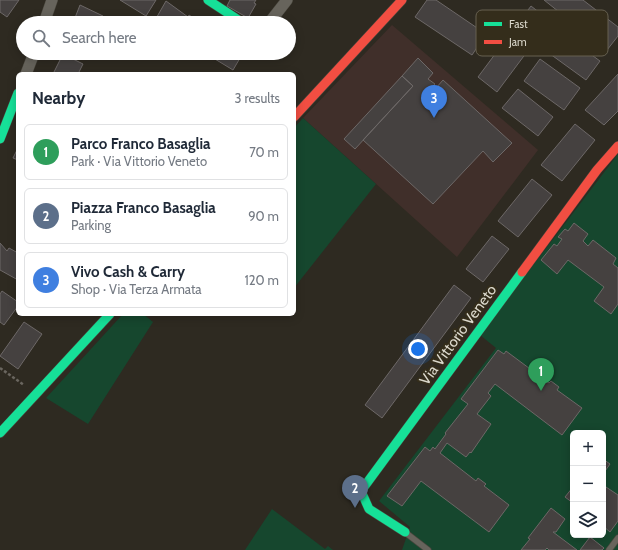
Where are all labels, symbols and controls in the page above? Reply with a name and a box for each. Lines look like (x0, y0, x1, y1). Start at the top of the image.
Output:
legend (476, 10, 608, 56)
search box (16, 16, 296, 60)
text: Fast (509, 17, 528, 31)
icon: search (30, 27, 52, 49)
text: Search here (62, 29, 137, 47)
text: Jam (508, 35, 527, 49)
pin: 3 (421, 85, 447, 118)
text: Nearby (32, 88, 85, 108)
text: 3 results (234, 90, 280, 106)
text: Parco Franco Basaglia (71, 135, 211, 153)
text: 1 (44, 144, 48, 160)
text: 70 m (249, 144, 279, 160)
text: Park · Via Vittorio Veneto (71, 153, 207, 169)
text: Piazza Franco Basaglia (71, 199, 216, 217)
text: 2 (43, 208, 49, 224)
text: 90 m (248, 208, 279, 224)
text: Parking (71, 217, 111, 233)
text: Vivo Cash & Carry (71, 263, 185, 281)
text: 3 (42, 272, 50, 288)
text: 120 m (245, 272, 279, 288)
text: Shop · Via Terza Armata (71, 281, 202, 297)
street label: Via Vittorio Veneto (416, 281, 500, 389)
your location (408, 339, 428, 359)
pin: 1 (528, 358, 554, 391)
map controls (570, 430, 606, 538)
button: + (570, 430, 606, 466)
button: − (570, 466, 606, 502)
pin: 2 (342, 475, 368, 508)
button: layers (570, 502, 606, 538)

